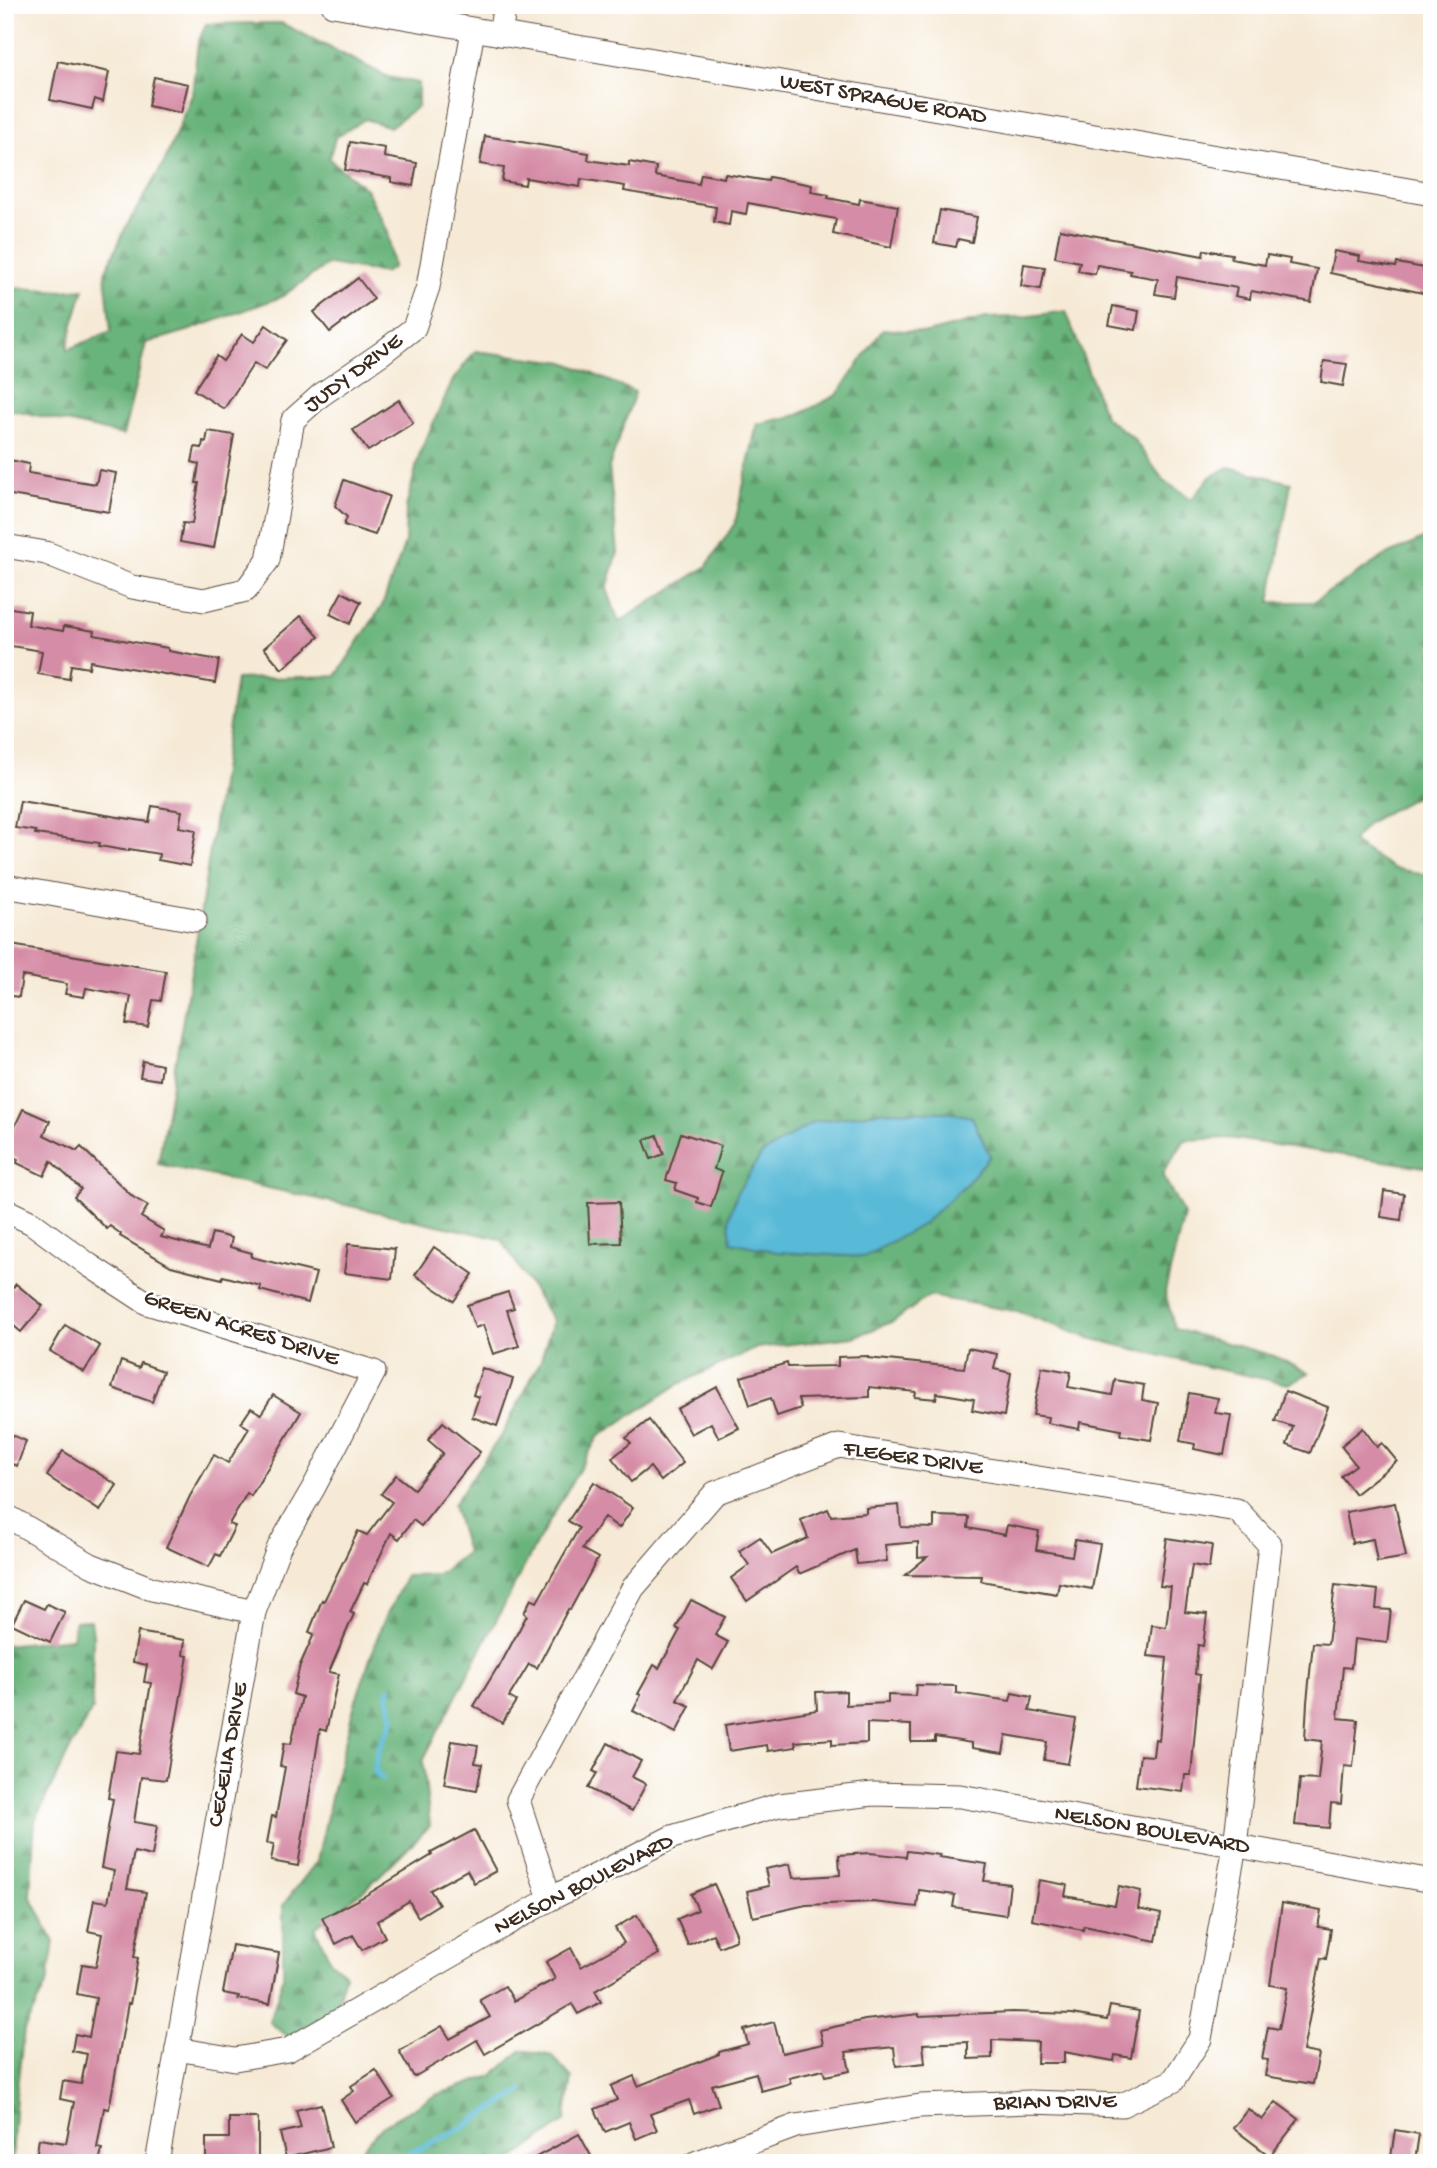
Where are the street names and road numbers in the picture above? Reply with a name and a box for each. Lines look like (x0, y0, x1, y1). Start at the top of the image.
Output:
street label: WEST SPRAGUE ROAD (777, 68, 990, 132)
street label: JUDY DRIVE (299, 327, 410, 420)
street label: GREEN ACRES DRIVE (140, 1285, 344, 1374)
street label: FLEGER DRIVE (841, 1436, 986, 1482)
street label: CECELIA DRIVE (203, 1679, 255, 1829)
street label: NELSON BOULEVARD (1052, 1801, 1253, 1862)
street label: NELSON BOULEVARD (490, 1828, 679, 1942)
street label: BRIAN DRIVE (992, 2088, 1118, 2118)

